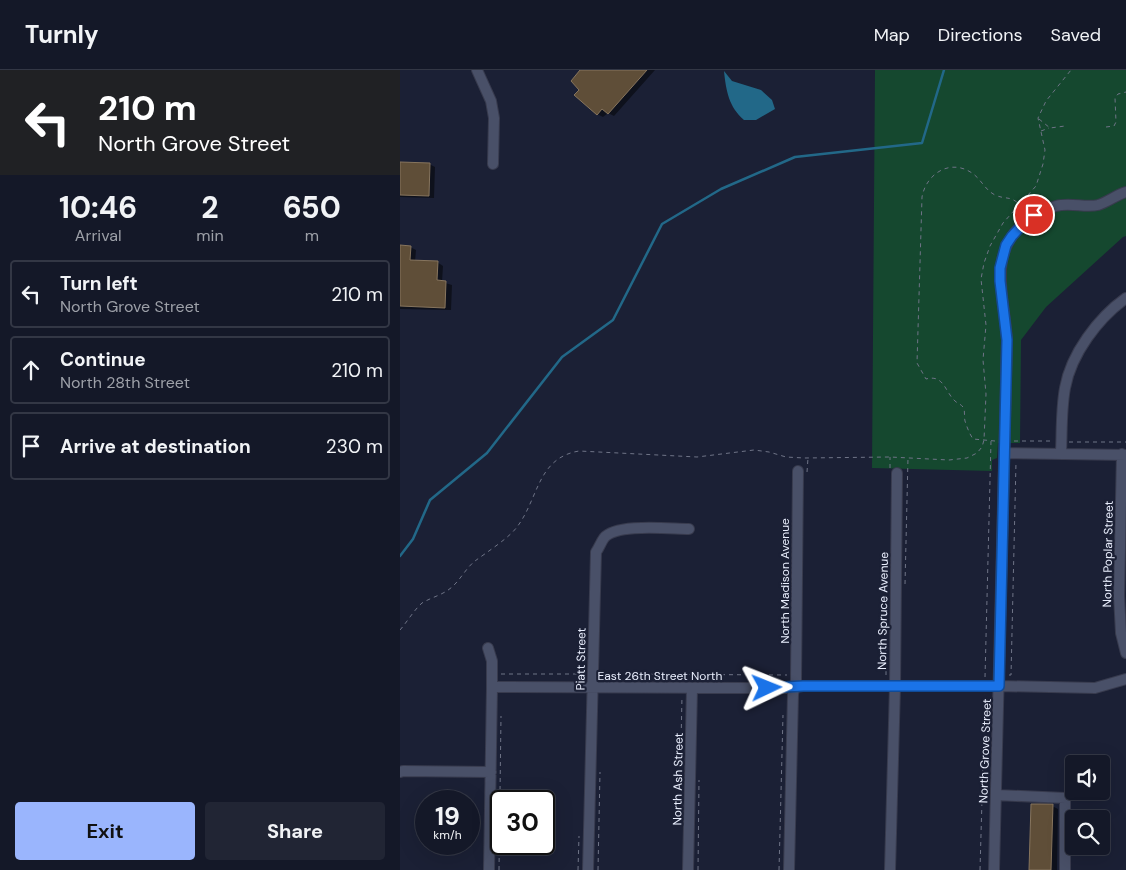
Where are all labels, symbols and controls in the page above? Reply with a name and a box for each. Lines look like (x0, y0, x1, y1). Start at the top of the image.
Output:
text: Turnly (25, 19, 98, 50)
text: Map (874, 23, 910, 47)
text: Directions (938, 23, 1023, 47)
text: Saved (1051, 23, 1101, 47)
text: 210 m (98, 85, 197, 131)
icon: left (15, 90, 80, 155)
text: North Grove Street (98, 129, 290, 158)
text: 10:46 (59, 188, 137, 227)
text: 2 (201, 188, 219, 227)
text: 650 (283, 188, 341, 227)
pin (1013, 194, 1055, 236)
icon: arrive (1020, 201, 1048, 229)
text: Arrival (75, 225, 121, 246)
text: min (196, 225, 224, 246)
text: m (305, 225, 319, 246)
text: Turn left (60, 271, 138, 296)
icon: left (17, 280, 45, 308)
text: 210 m (331, 282, 383, 307)
text: North Grove Street (60, 296, 200, 317)
text: Continue (60, 347, 146, 372)
icon: ahead (17, 356, 45, 384)
text: 210 m (331, 358, 383, 383)
text: North 28th Street (60, 372, 190, 393)
icon: arrive (17, 432, 45, 460)
text: Arrive at destination (60, 434, 251, 459)
text: 230 m (326, 434, 383, 459)
street label: North Poplar Street (1099, 500, 1117, 607)
street label: North Madison Avenue (777, 518, 793, 644)
street label: North Spruce Avenue (874, 552, 892, 670)
street label: Piatt Street (572, 627, 590, 691)
position arrow (740, 661, 792, 713)
street label: East 26th Street North (598, 668, 723, 684)
street label: North Grove Street (975, 698, 995, 804)
street label: North Ash Street (669, 732, 687, 826)
map controls (1065, 755, 1110, 855)
button: sound (1065, 755, 1110, 800)
speed limit sign: 30 (490, 790, 555, 855)
text: 19 (435, 800, 460, 833)
button: Exit (15, 802, 195, 860)
button: Share (205, 802, 385, 860)
button: search (1065, 810, 1110, 855)
text: km/h (433, 827, 462, 843)

